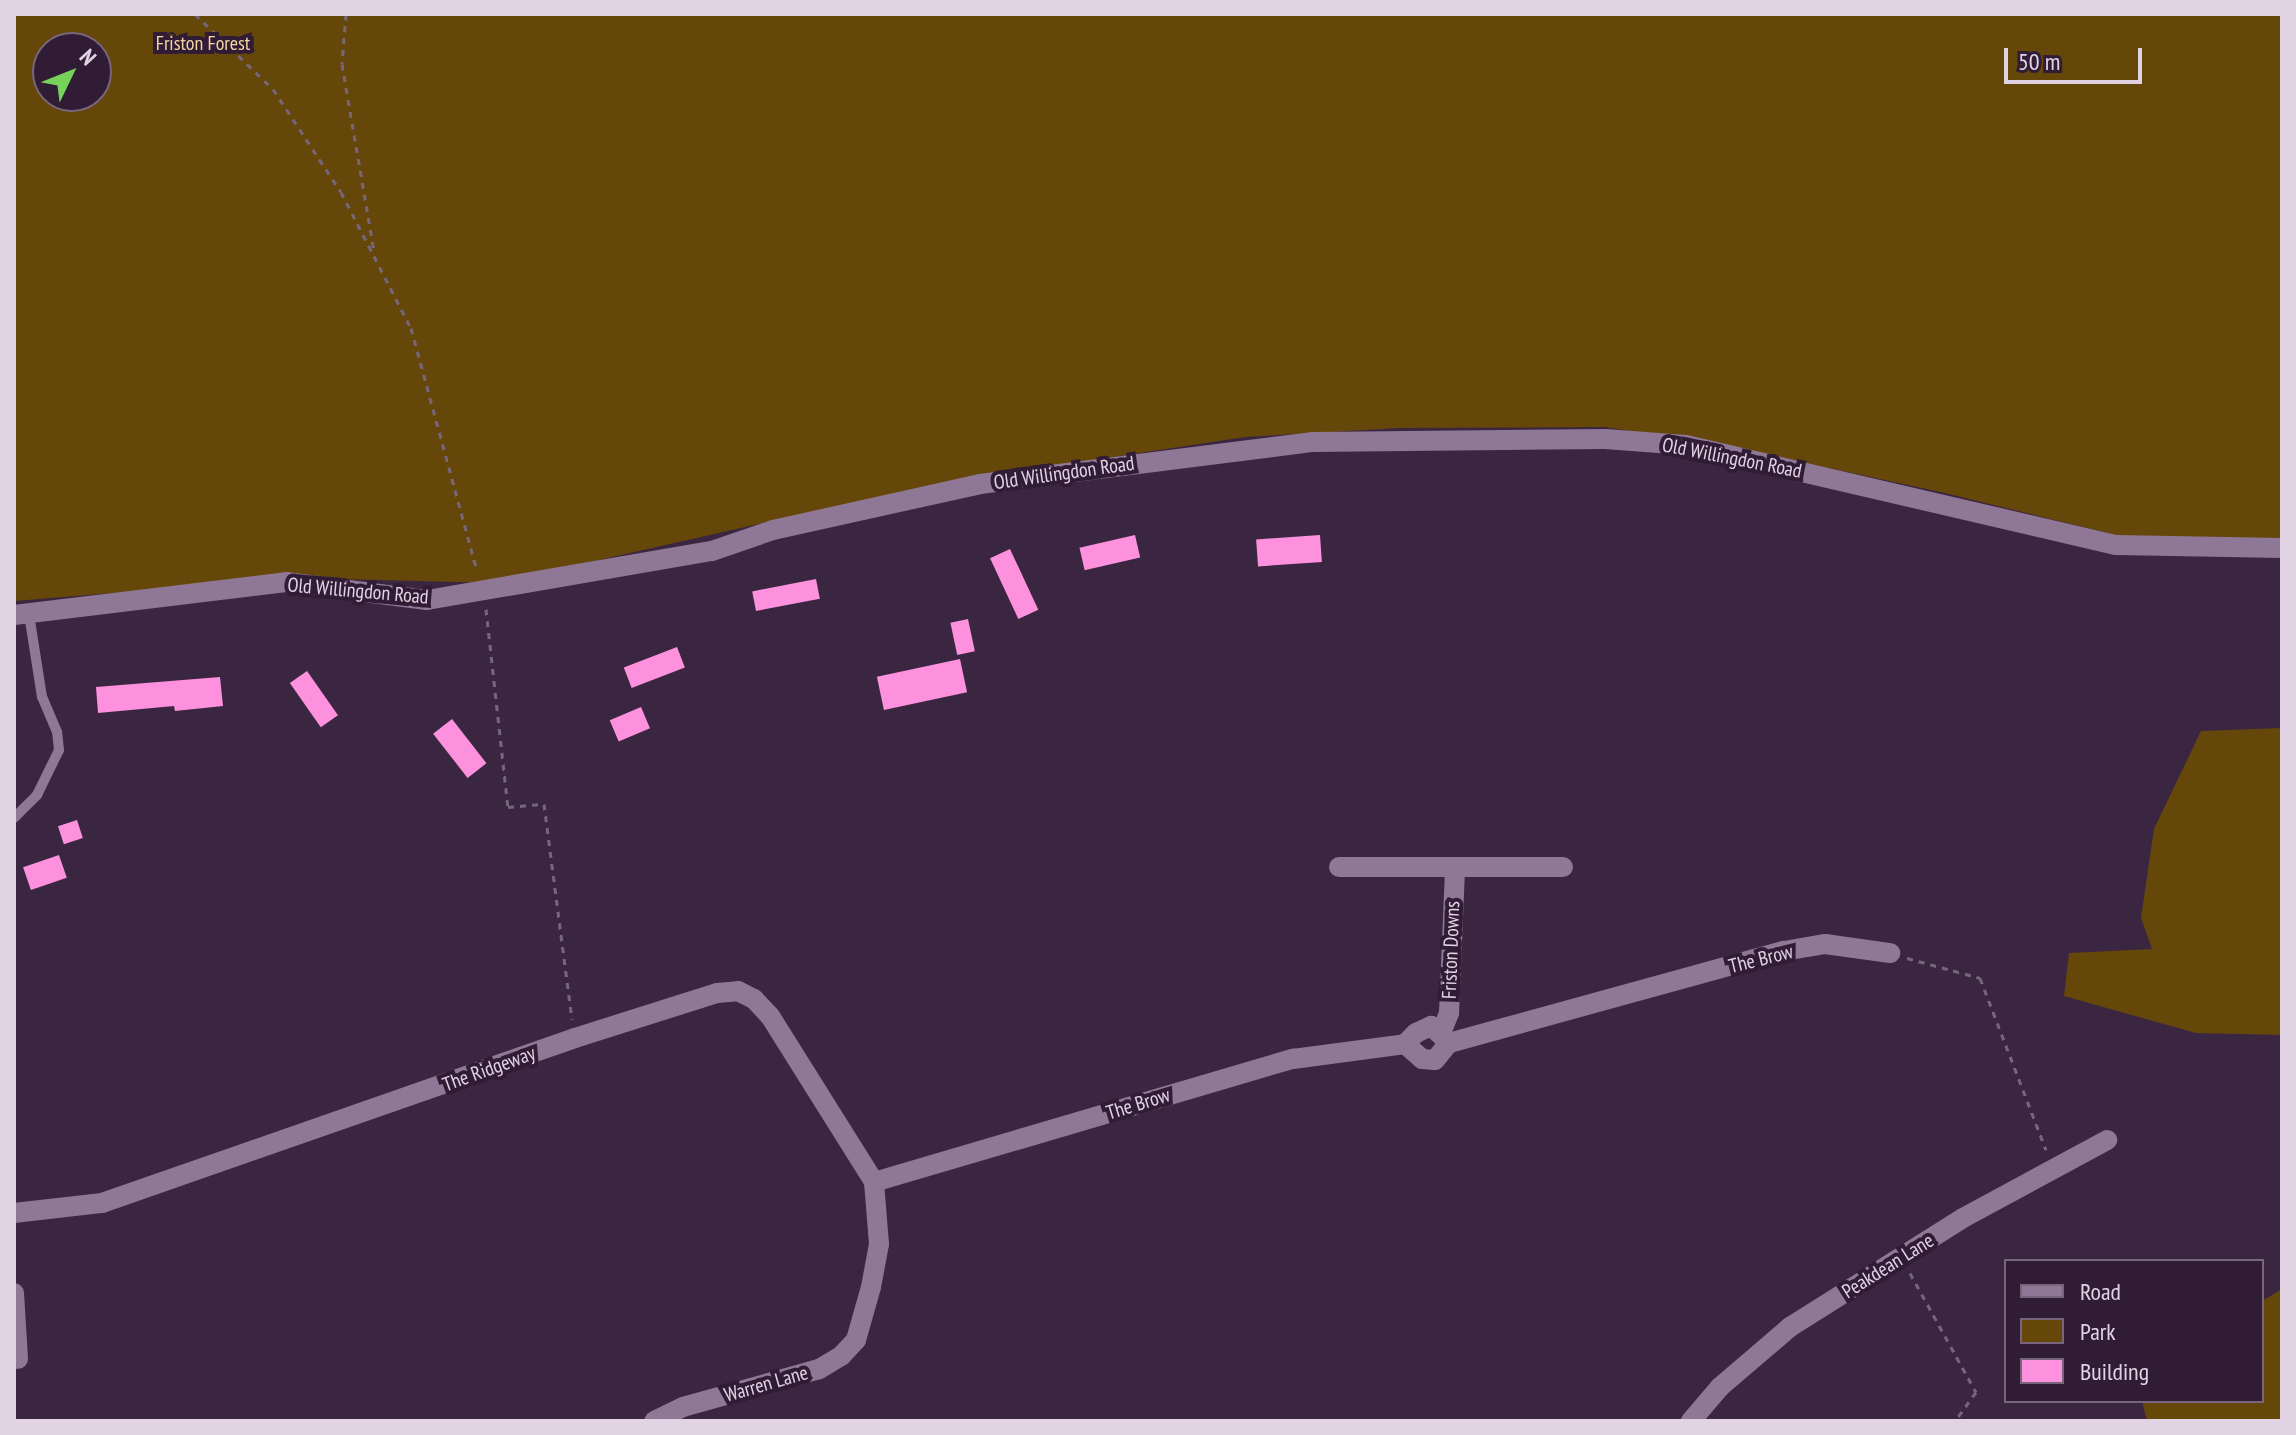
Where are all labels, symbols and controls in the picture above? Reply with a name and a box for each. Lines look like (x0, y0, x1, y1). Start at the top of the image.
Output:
park label: Friston Forest (156, 31, 250, 55)
north arrow (32, 32, 112, 112)
scale bar (2008, 32, 2146, 82)
text: N (74, 43, 102, 71)
text: 50 m (2018, 46, 2060, 77)
street label: Old Willingdon Road (1660, 433, 1804, 483)
street label: Old Willingdon Road (992, 451, 1136, 495)
street label: Old Willingdon Road (286, 573, 430, 609)
street label: Friston Downs (1437, 901, 1465, 999)
street label: The Brow (1726, 939, 1796, 979)
street label: The Ridgeway (439, 1041, 539, 1097)
street label: The Brow (1103, 1083, 1173, 1125)
street label: Peakdean Lane (1838, 1228, 1938, 1304)
legend (2004, 1259, 2264, 1403)
text: Road (2080, 1276, 2121, 1307)
text: Park (2080, 1316, 2116, 1347)
text: Building (2080, 1356, 2149, 1387)
street label: Warren Lane (721, 1361, 811, 1407)

